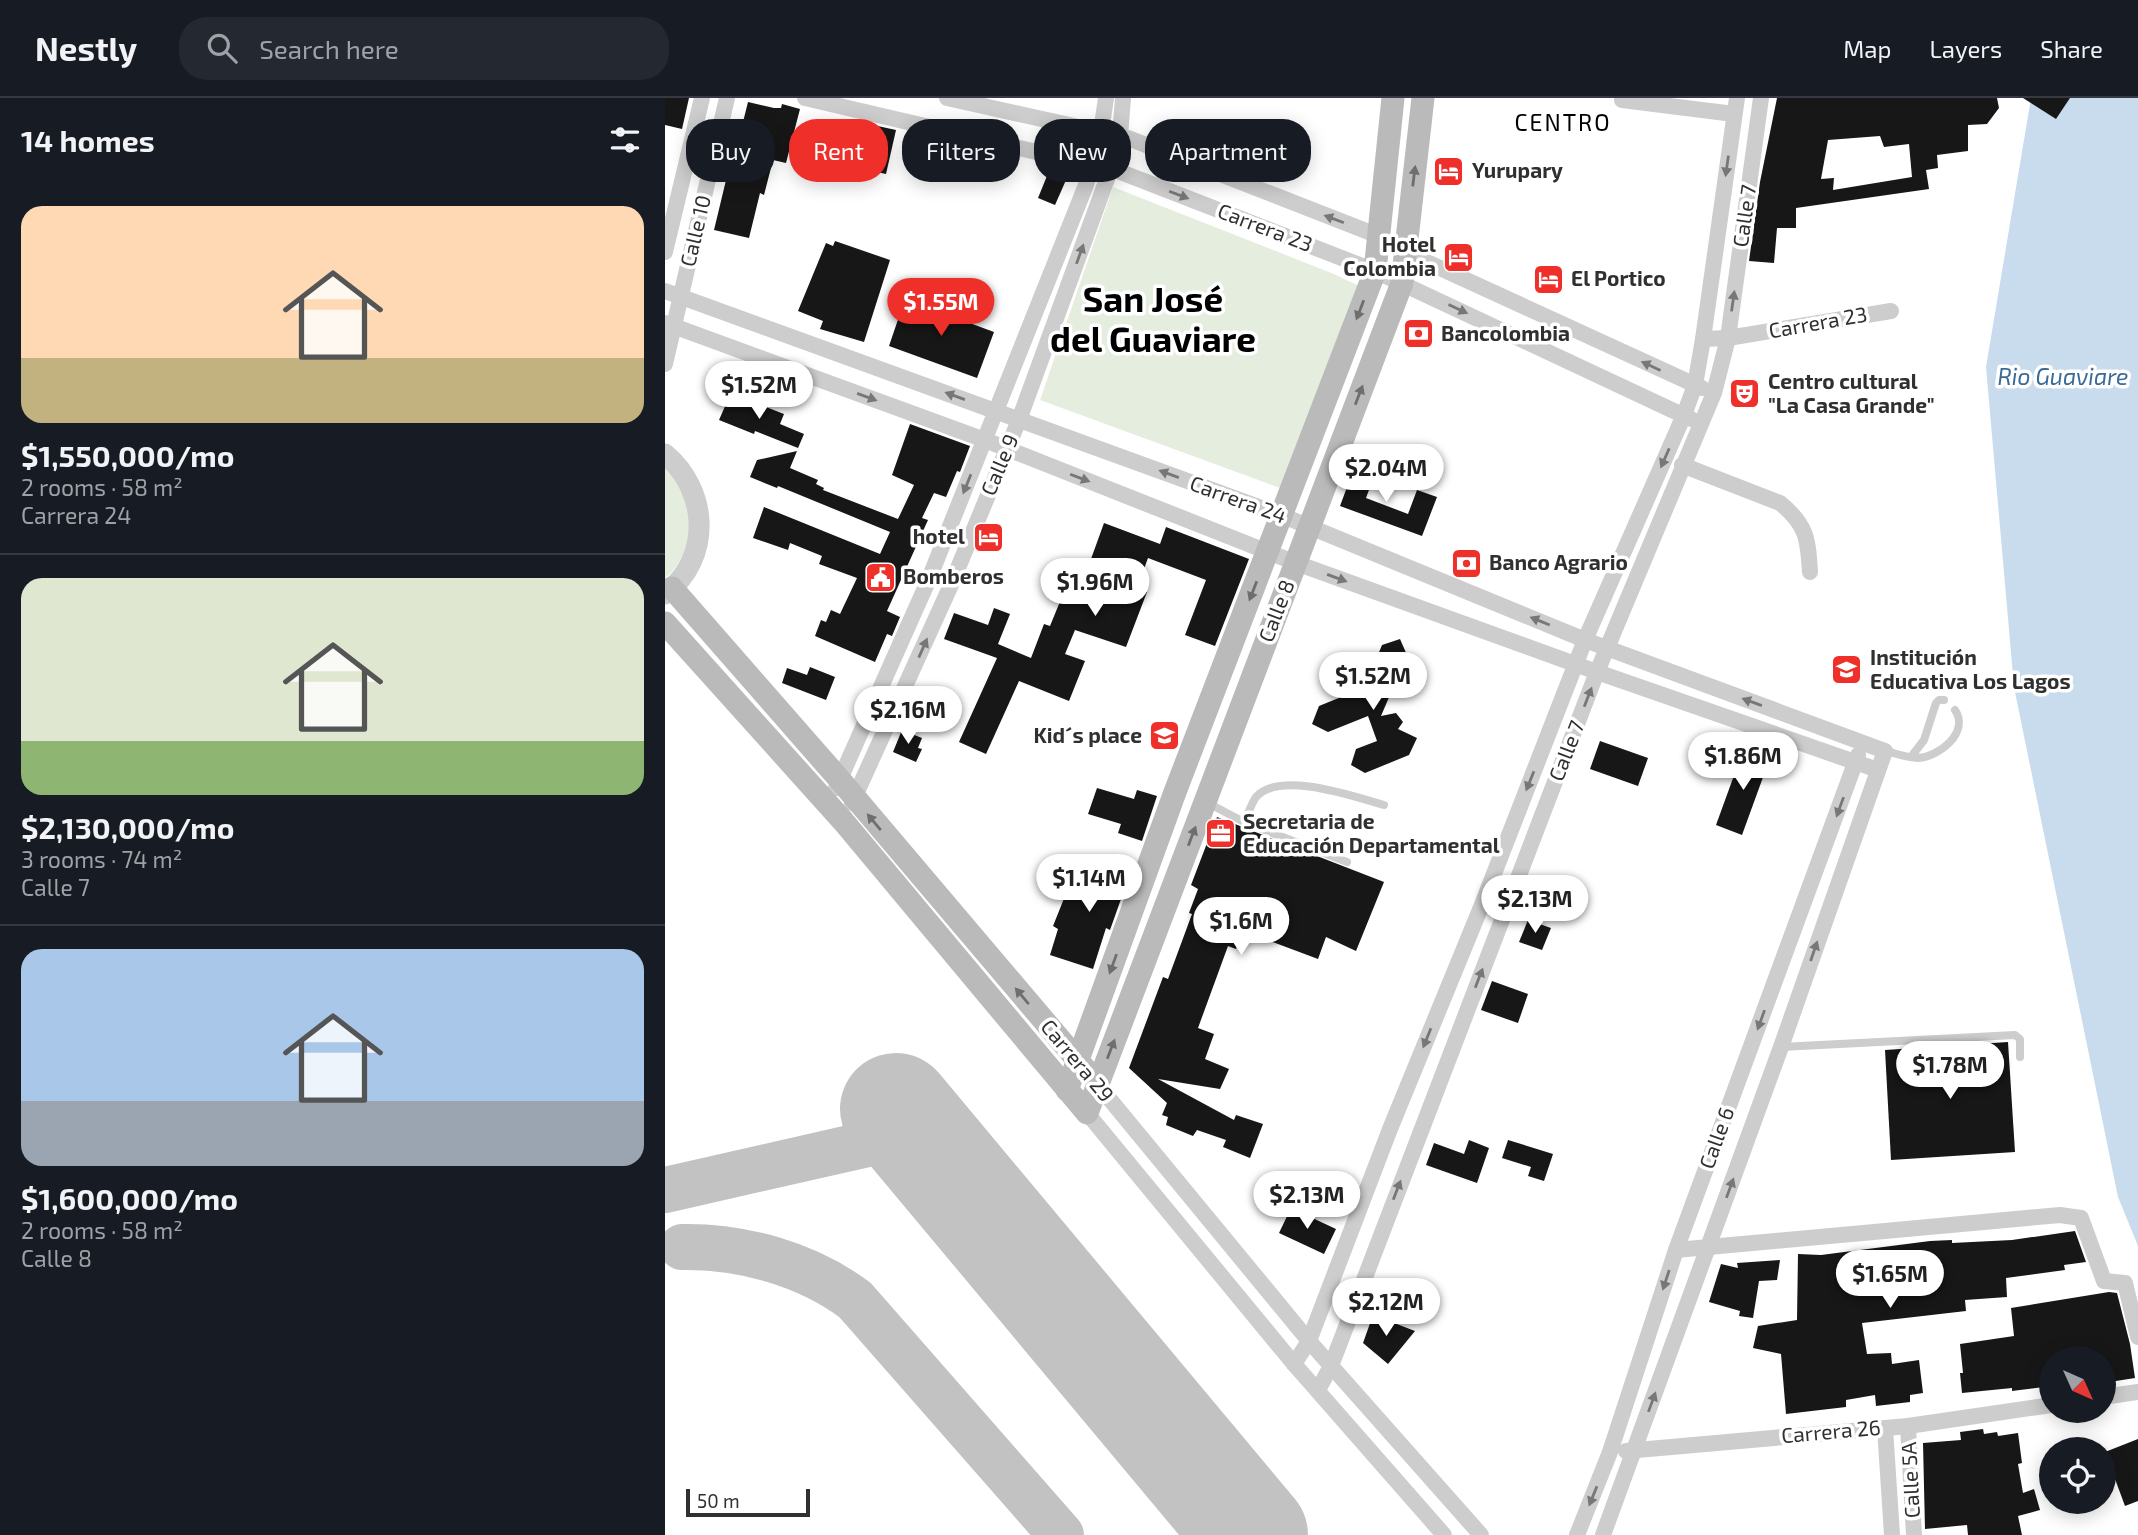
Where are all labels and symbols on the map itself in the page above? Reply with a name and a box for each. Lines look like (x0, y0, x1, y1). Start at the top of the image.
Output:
district label: CENTRO (1514, 108, 1612, 136)
hotel icon: Yurupary (1432, 154, 1466, 188)
one-way arrow (1721, 155, 1732, 177)
place label: Yurupary (1472, 157, 1563, 183)
one-way arrow (1409, 164, 1420, 186)
street label: Calle 7 (1727, 183, 1760, 249)
one-way arrow (1169, 189, 1190, 200)
street label: Calle 10 (674, 192, 715, 269)
street label: Carrera 23 (1215, 197, 1316, 256)
one-way arrow (1324, 213, 1345, 224)
place label: Hotel Colombia (1343, 231, 1436, 280)
hotel icon: Hotel Colombia (1442, 240, 1476, 274)
one-way arrow (1074, 244, 1085, 265)
hotel icon: El Portico (1531, 262, 1565, 296)
place label: El Portico (1571, 265, 1666, 290)
district label: San José del Guaviare (1050, 277, 1256, 359)
pin: $1.55M (884, 278, 998, 338)
one-way arrow (1728, 290, 1739, 312)
one-way arrow (1354, 299, 1365, 320)
street label: Carrera 23 (1767, 301, 1869, 342)
one-way arrow (1448, 303, 1468, 315)
bank icon: Bancolombia (1401, 317, 1435, 351)
place label: Bancolombia (1441, 320, 1570, 345)
one-way arrow (1641, 360, 1662, 371)
pin: $1.52M (702, 362, 816, 421)
water label: Rio Guaviare (1998, 362, 2128, 390)
place label: Centro cultural "La Casa Grande" (1768, 368, 1935, 417)
theatre icon: Centro cultural "La Casa Grande" (1728, 377, 1762, 411)
one-way arrow (1354, 384, 1365, 405)
one-way arrow (945, 390, 966, 401)
one-way arrow (857, 392, 878, 403)
street label: Calle 9 (975, 430, 1023, 499)
pin: $2.04M (1329, 444, 1443, 504)
one-way arrow (1659, 448, 1670, 469)
one-way arrow (1158, 468, 1179, 479)
street label: Carrera 24 (1187, 470, 1290, 528)
one-way arrow (1069, 472, 1090, 483)
one-way arrow (962, 473, 973, 494)
hotel icon: hotel (971, 520, 1005, 554)
place label: hotel (913, 523, 965, 548)
bank icon: Banco Agrario (1449, 546, 1483, 580)
place label: Banco Agrario (1489, 549, 1628, 574)
pin: $1.96M (1038, 559, 1152, 618)
public building icon: Bomberos (863, 560, 897, 594)
place label: Bomberos (903, 563, 1004, 588)
one-way arrow (1327, 573, 1348, 584)
street label: Calle 8 (1252, 576, 1299, 645)
one-way arrow (1247, 580, 1258, 601)
one-way arrow (1529, 615, 1550, 626)
one-way arrow (918, 637, 929, 658)
place label: Institución Educativa Los Lagos (1870, 644, 2071, 693)
pin: $1.52M (1316, 652, 1430, 712)
school or university icon: Institución Educativa Los Lagos (1830, 653, 1864, 687)
pin: $2.16M (851, 686, 965, 746)
one-way arrow (1582, 686, 1593, 707)
one-way arrow (1742, 696, 1763, 707)
street label: Calle 7 (1543, 716, 1589, 784)
school or university icon: Kid´s place (1148, 719, 1182, 753)
place label: Kid´s place (1033, 722, 1142, 747)
pin: $1.86M (1686, 732, 1800, 792)
one-way arrow (1525, 771, 1536, 792)
one-way arrow (1834, 797, 1845, 818)
place label: Secretaria de Educación Departamental (1243, 808, 1500, 857)
one-way arrow (867, 814, 882, 831)
office icon: Secretaria de Educación Departamental (1203, 817, 1237, 851)
one-way arrow (1187, 826, 1198, 847)
pin: $1.14M (1032, 854, 1146, 914)
pin: $2.13M (1478, 876, 1592, 935)
pin: $1.6M (1192, 898, 1290, 957)
one-way arrow (1809, 940, 1820, 961)
one-way arrow (1107, 954, 1118, 975)
one-way arrow (1473, 967, 1484, 988)
one-way arrow (1015, 987, 1030, 1004)
one-way arrow (1755, 1010, 1766, 1031)
street label: Carrera 29 (1036, 1014, 1120, 1106)
one-way arrow (1422, 1027, 1433, 1048)
one-way arrow (1106, 1039, 1117, 1060)
pin: $1.78M (1893, 1042, 2007, 1101)
street label: Calle 6 (1693, 1103, 1738, 1172)
pin: $2.13M (1250, 1172, 1364, 1231)
one-way arrow (1724, 1178, 1735, 1199)
one-way arrow (1392, 1179, 1403, 1200)
pin: $1.65M (1833, 1250, 1947, 1310)
one-way arrow (1660, 1270, 1671, 1291)
pin: $2.12M (1329, 1278, 1443, 1338)
north arrow (2039, 1346, 2116, 1423)
one-way arrow (1647, 1392, 1658, 1413)
street label: Carrera 26 (1780, 1414, 1882, 1447)
street label: Calle 5A (1895, 1441, 1924, 1519)
one-way arrow (1587, 1485, 1598, 1506)
scale bar (686, 1486, 810, 1518)

